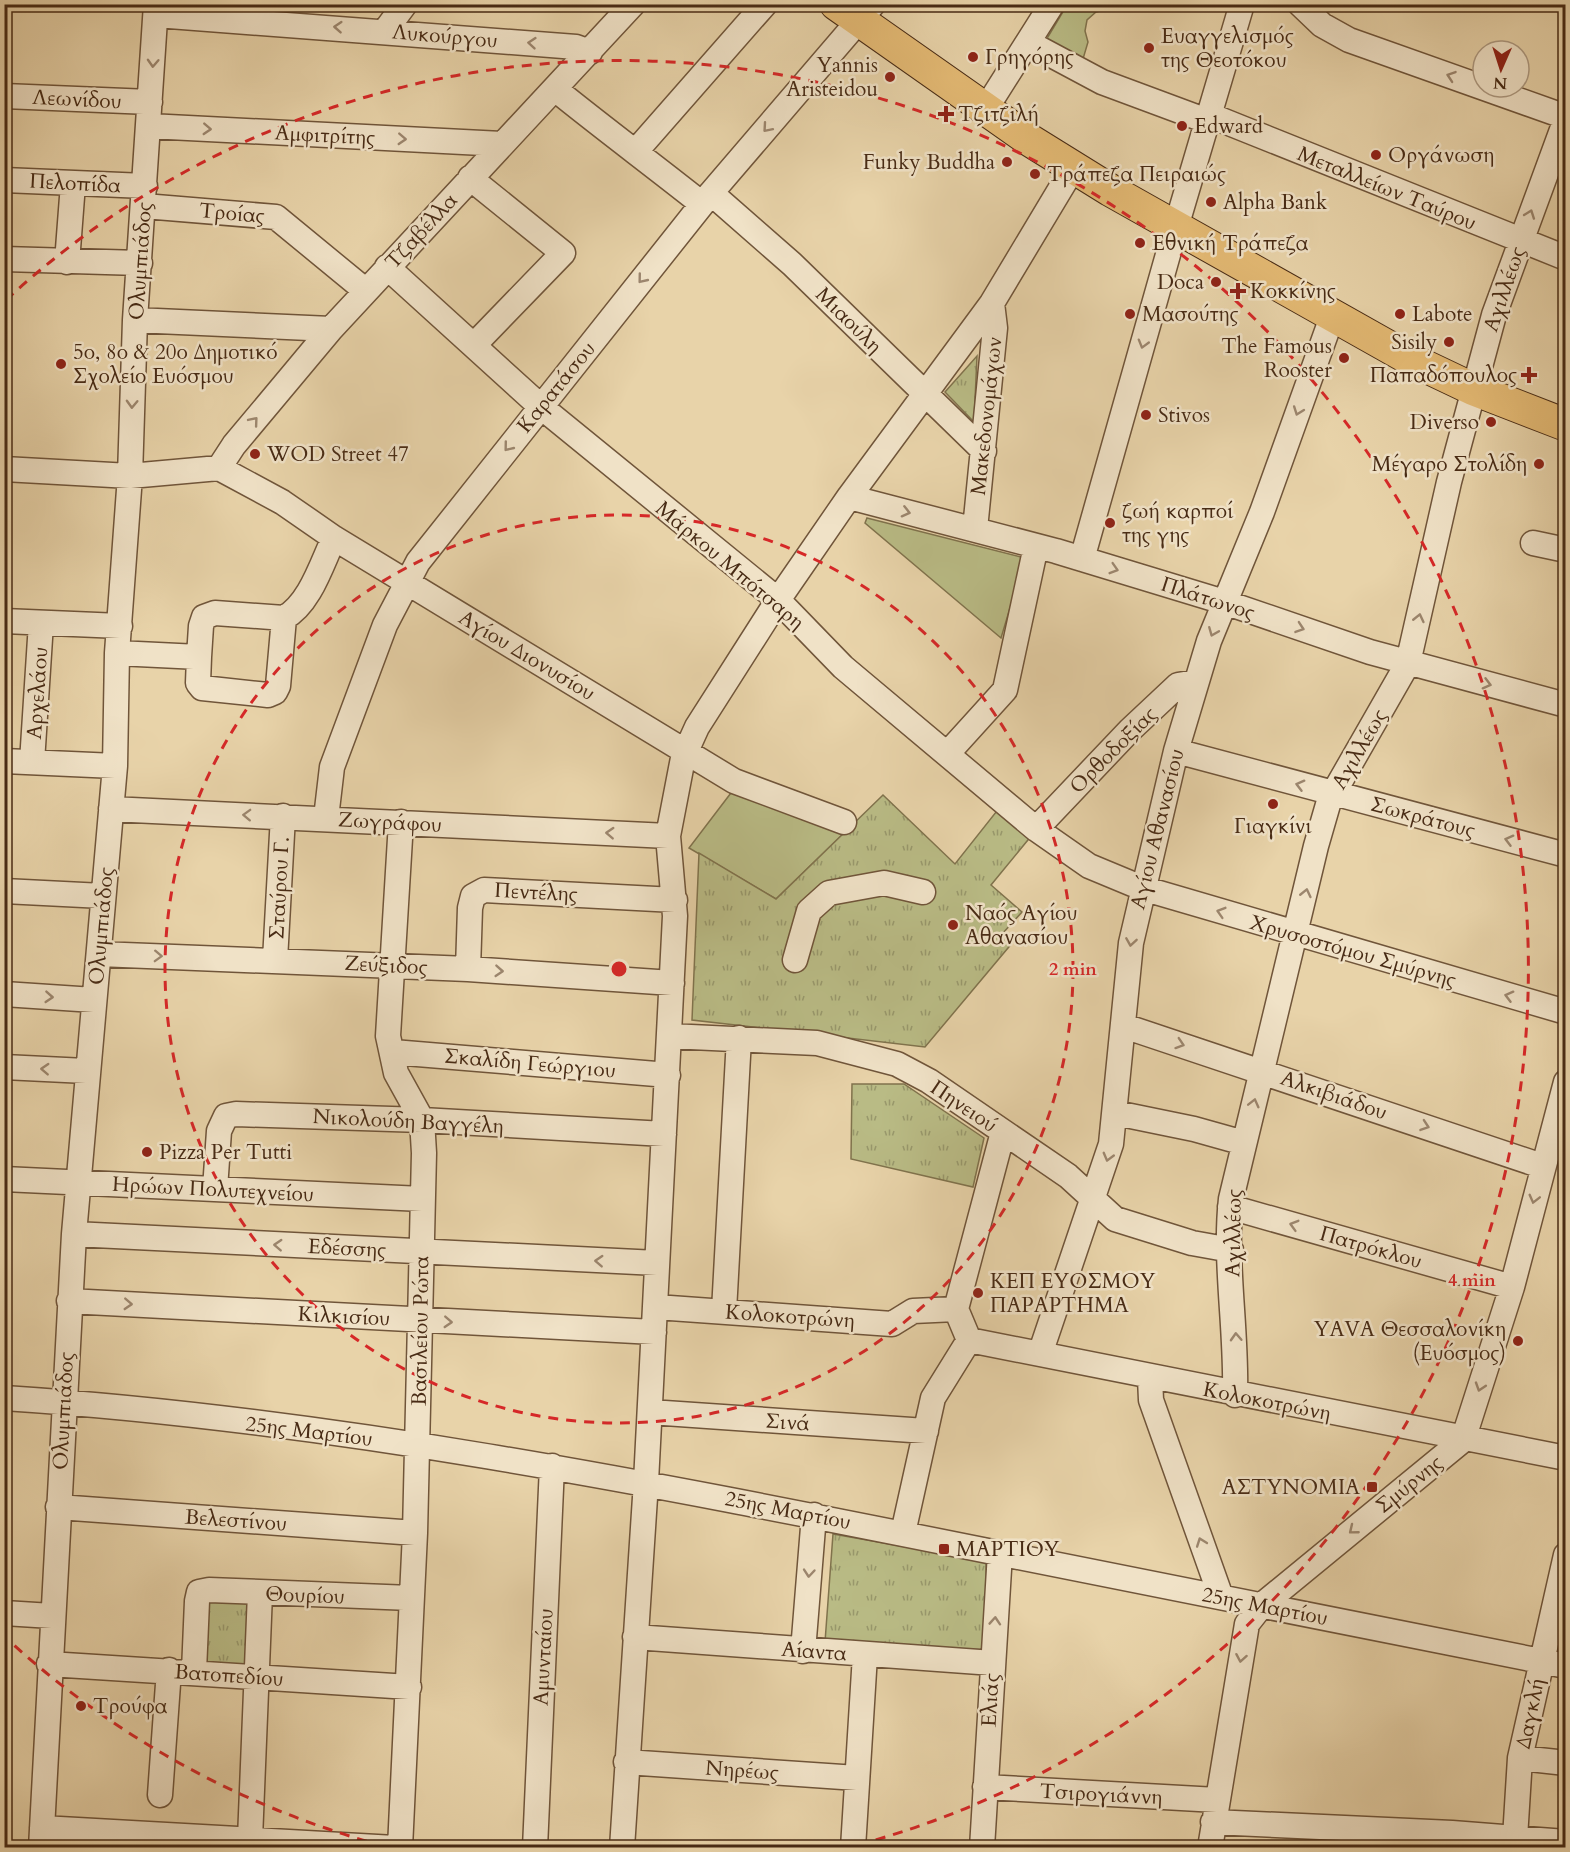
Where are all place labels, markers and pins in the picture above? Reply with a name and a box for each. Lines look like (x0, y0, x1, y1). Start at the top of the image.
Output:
place label: Ευαγγελισμός της Θεοτόκου (1161, 22, 1294, 75)
marker: Ευαγγελισμός της Θεοτόκου (1142, 41, 1156, 55)
place label: Γρηγόρης (985, 43, 1074, 72)
marker: Γρηγόρης (966, 50, 980, 64)
place label: Yannis Aristeidou (786, 51, 878, 104)
marker: Yannis Aristeidou (883, 70, 897, 84)
place label: Τζιτζιλή (958, 100, 1039, 129)
marker: Τζιτζιλή (939, 107, 953, 121)
place label: Edward (1194, 112, 1263, 141)
marker: Edward (1175, 119, 1189, 133)
place label: Οργάνωση (1388, 141, 1494, 170)
place label: Funky Buddha (863, 148, 995, 177)
marker: Οργάνωση (1369, 148, 1383, 162)
marker: Funky Buddha (1000, 155, 1014, 169)
place label: Τράπεζα Πειραιώς (1047, 160, 1226, 189)
marker: Τράπεζα Πειραιώς (1028, 167, 1042, 181)
place label: Alpha Bank (1223, 188, 1328, 217)
marker: Alpha Bank (1204, 195, 1218, 209)
place label: Εθνική Τράπεζα (1152, 229, 1309, 258)
marker: Εθνική Τράπεζα (1133, 236, 1147, 250)
place label: Doca (1157, 268, 1204, 297)
marker: Doca (1209, 275, 1223, 289)
place label: Κοκκίνης (1250, 277, 1336, 306)
marker: Κοκκίνης (1231, 284, 1245, 298)
place label: Μασούτης (1142, 300, 1238, 329)
place label: Labote (1412, 300, 1473, 329)
marker: Μασούτης (1123, 307, 1137, 321)
marker: Labote (1393, 307, 1407, 321)
place label: Sisily (1391, 328, 1437, 357)
place label: The Famous Rooster (1221, 332, 1332, 385)
marker: Sisily (1442, 335, 1456, 349)
place label: 5ο, 8ο & 20ο Δημοτικό Σχολείο Ευόσμου (73, 338, 278, 391)
marker: The Famous Rooster (1337, 351, 1351, 365)
marker: 5ο, 8ο & 20ο Δημοτικό Σχολείο Ευόσμου (54, 357, 68, 371)
place label: Παπαδόπουλος (1370, 361, 1517, 390)
marker: Παπαδόπουλος (1522, 368, 1536, 382)
place label: Stivos (1158, 401, 1210, 430)
marker: Stivos (1139, 408, 1153, 422)
place label: Diverso (1410, 408, 1479, 437)
marker: Diverso (1484, 415, 1498, 429)
place label: WOD Street 47 (266, 440, 409, 469)
marker: WOD Street 47 (248, 447, 262, 461)
place label: Μέγαρο Στολίδη (1372, 450, 1527, 479)
marker: Μέγαρο Στολίδη (1532, 457, 1546, 471)
place label: ζωή καρποί της γης (1122, 497, 1234, 550)
marker: ζωή καρποί της γης (1103, 516, 1117, 530)
marker: Γιαγκίνι (1266, 797, 1280, 811)
place label: Γιαγκίνι (1234, 812, 1312, 841)
place label: Ναός Αγίου Αθανασίου (965, 899, 1077, 952)
marker: Ναός Αγίου Αθανασίου (946, 918, 960, 932)
centre of rings (609, 959, 629, 979)
place label: Pizza Per Tutti (159, 1138, 292, 1167)
marker: Pizza Per Tutti (140, 1145, 154, 1159)
place label: ΚΕΠ ΕΥΟΣΜΟΥ ΠΑΡΑΡΤΗΜΑ (990, 1267, 1156, 1320)
marker: ΚΕΠ ΕΥΟΣΜΟΥ ΠΑΡΑΡΤΗΜΑ (971, 1286, 985, 1300)
place label: YAVA Θεσσαλονίκη (Ευόσμος) (1314, 1315, 1506, 1368)
marker: YAVA Θεσσαλονίκη (Ευόσμος) (1511, 1334, 1525, 1348)
place label: ΑΣΤΥΝΟΜΙΑ (1222, 1473, 1360, 1502)
marker: ΑΣΤΥΝΟΜΙΑ (1365, 1480, 1379, 1494)
place label: ΜΑΡΤΙΟΥ (956, 1535, 1060, 1564)
marker: ΜΑΡΤΙΟΥ (937, 1542, 951, 1556)
place label: Τρούφα (93, 1692, 168, 1721)
marker: Τρούφα (74, 1699, 88, 1713)

